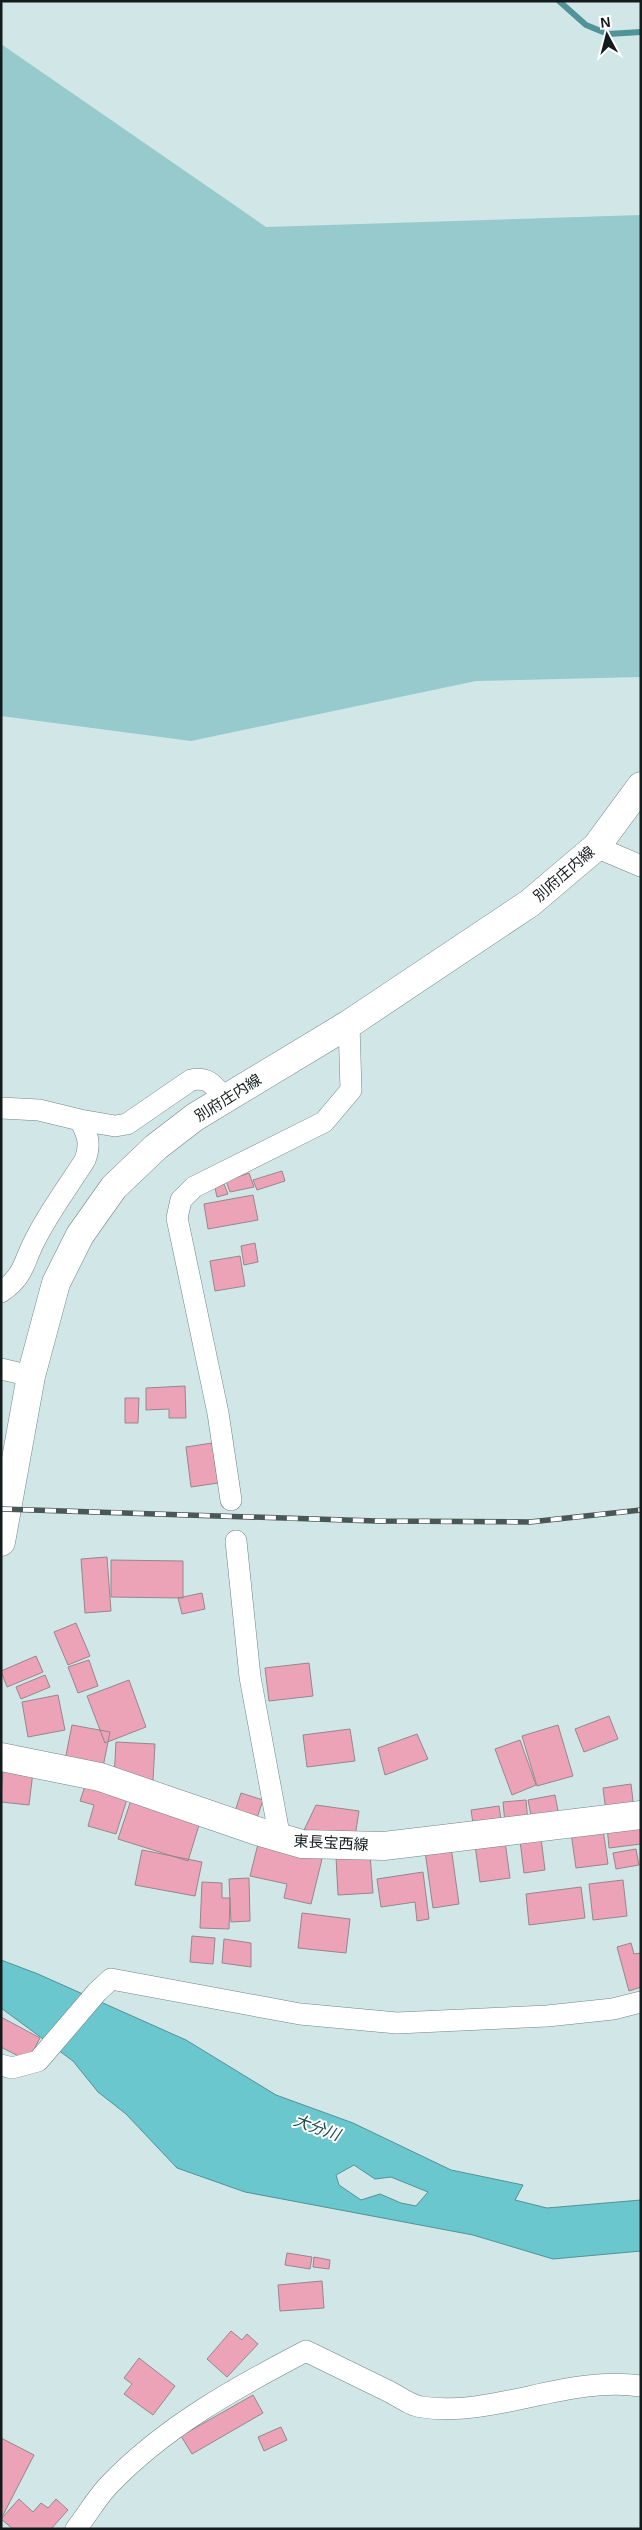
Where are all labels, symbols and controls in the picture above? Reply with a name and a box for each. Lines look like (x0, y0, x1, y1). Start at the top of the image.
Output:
north arrow (582, 10, 632, 60)
text: N (599, 14, 611, 31)
street label: 別府庄内線 (530, 843, 598, 905)
street label: 別府庄内線 (191, 1070, 264, 1125)
street label: 東長宝西線 (293, 1832, 369, 1853)
water label: 大分川 (291, 2111, 344, 2144)

